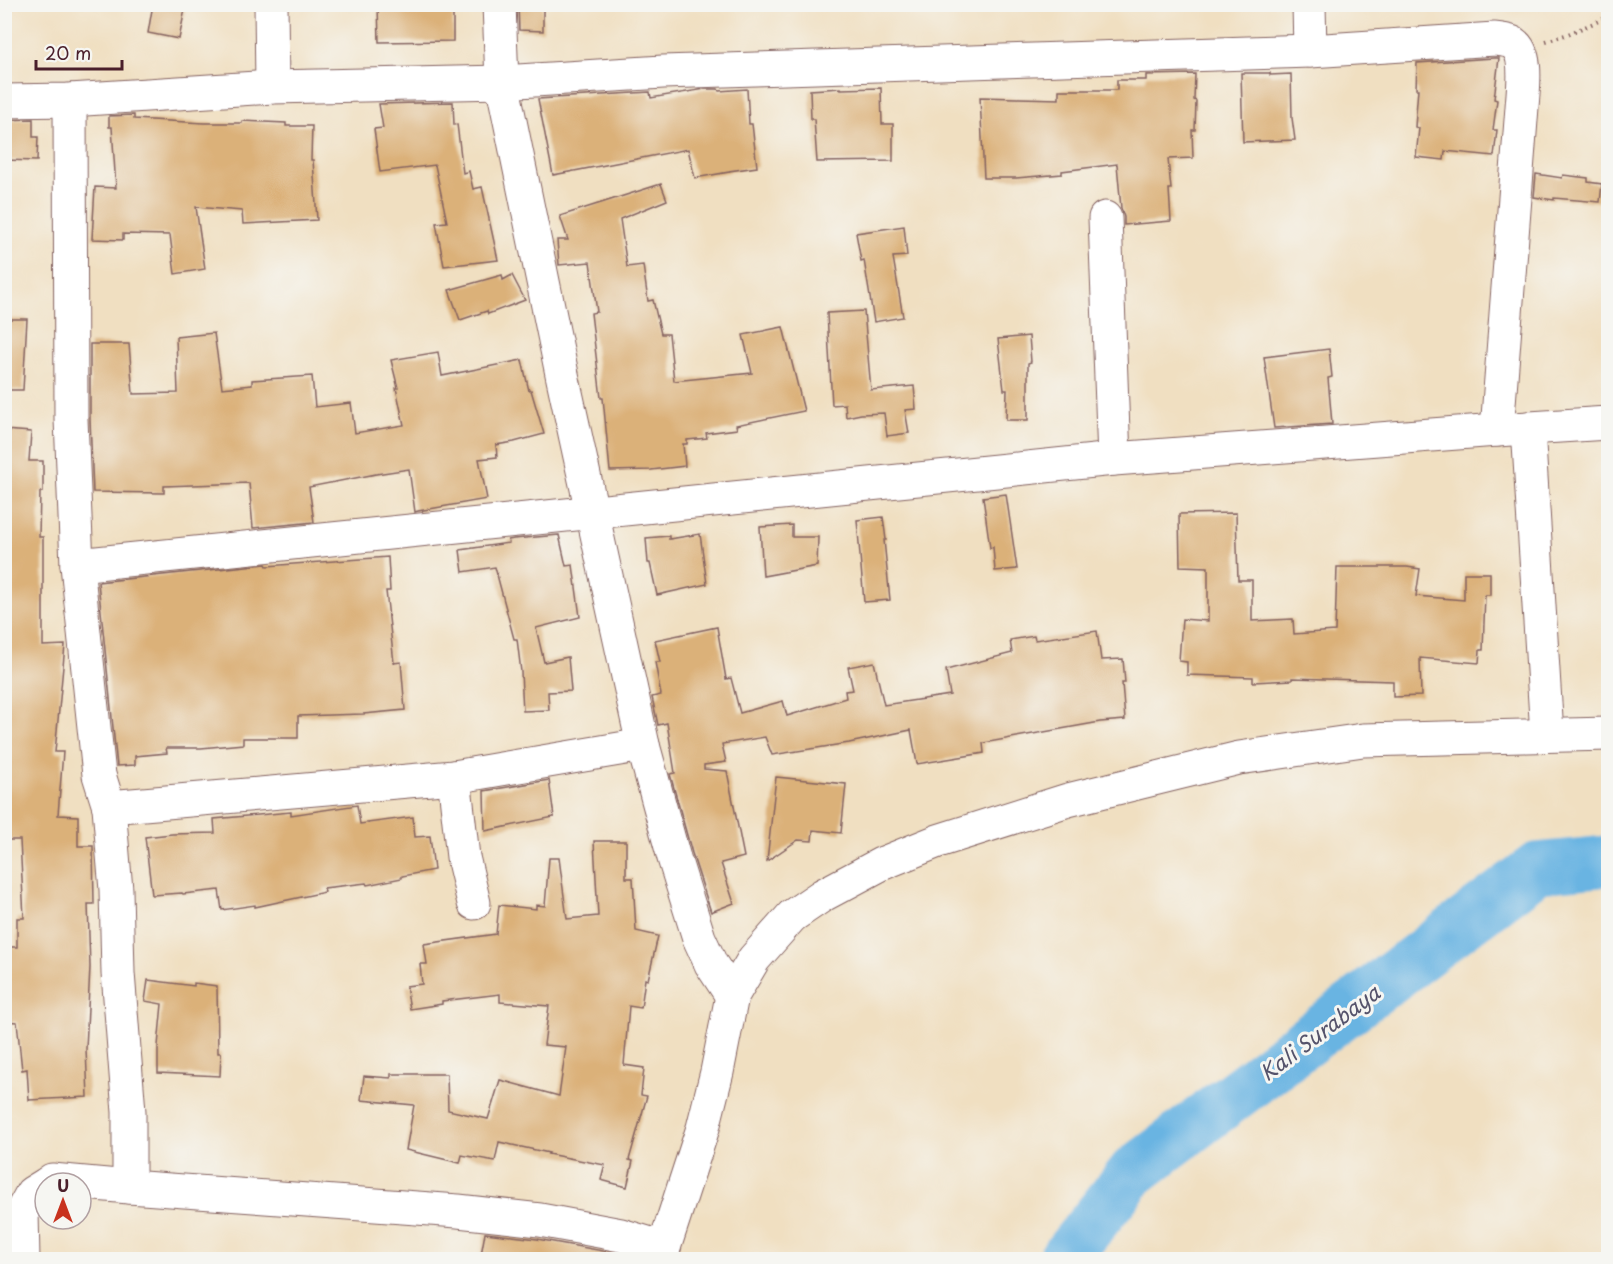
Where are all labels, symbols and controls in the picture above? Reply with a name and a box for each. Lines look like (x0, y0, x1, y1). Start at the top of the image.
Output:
scale bar (36, 33, 122, 71)
text: 20 m (45, 39, 91, 66)
water label: Kali Surabaya (1252, 975, 1387, 1088)
north arrow (33, 1171, 93, 1231)
text: U (57, 1173, 69, 1197)

